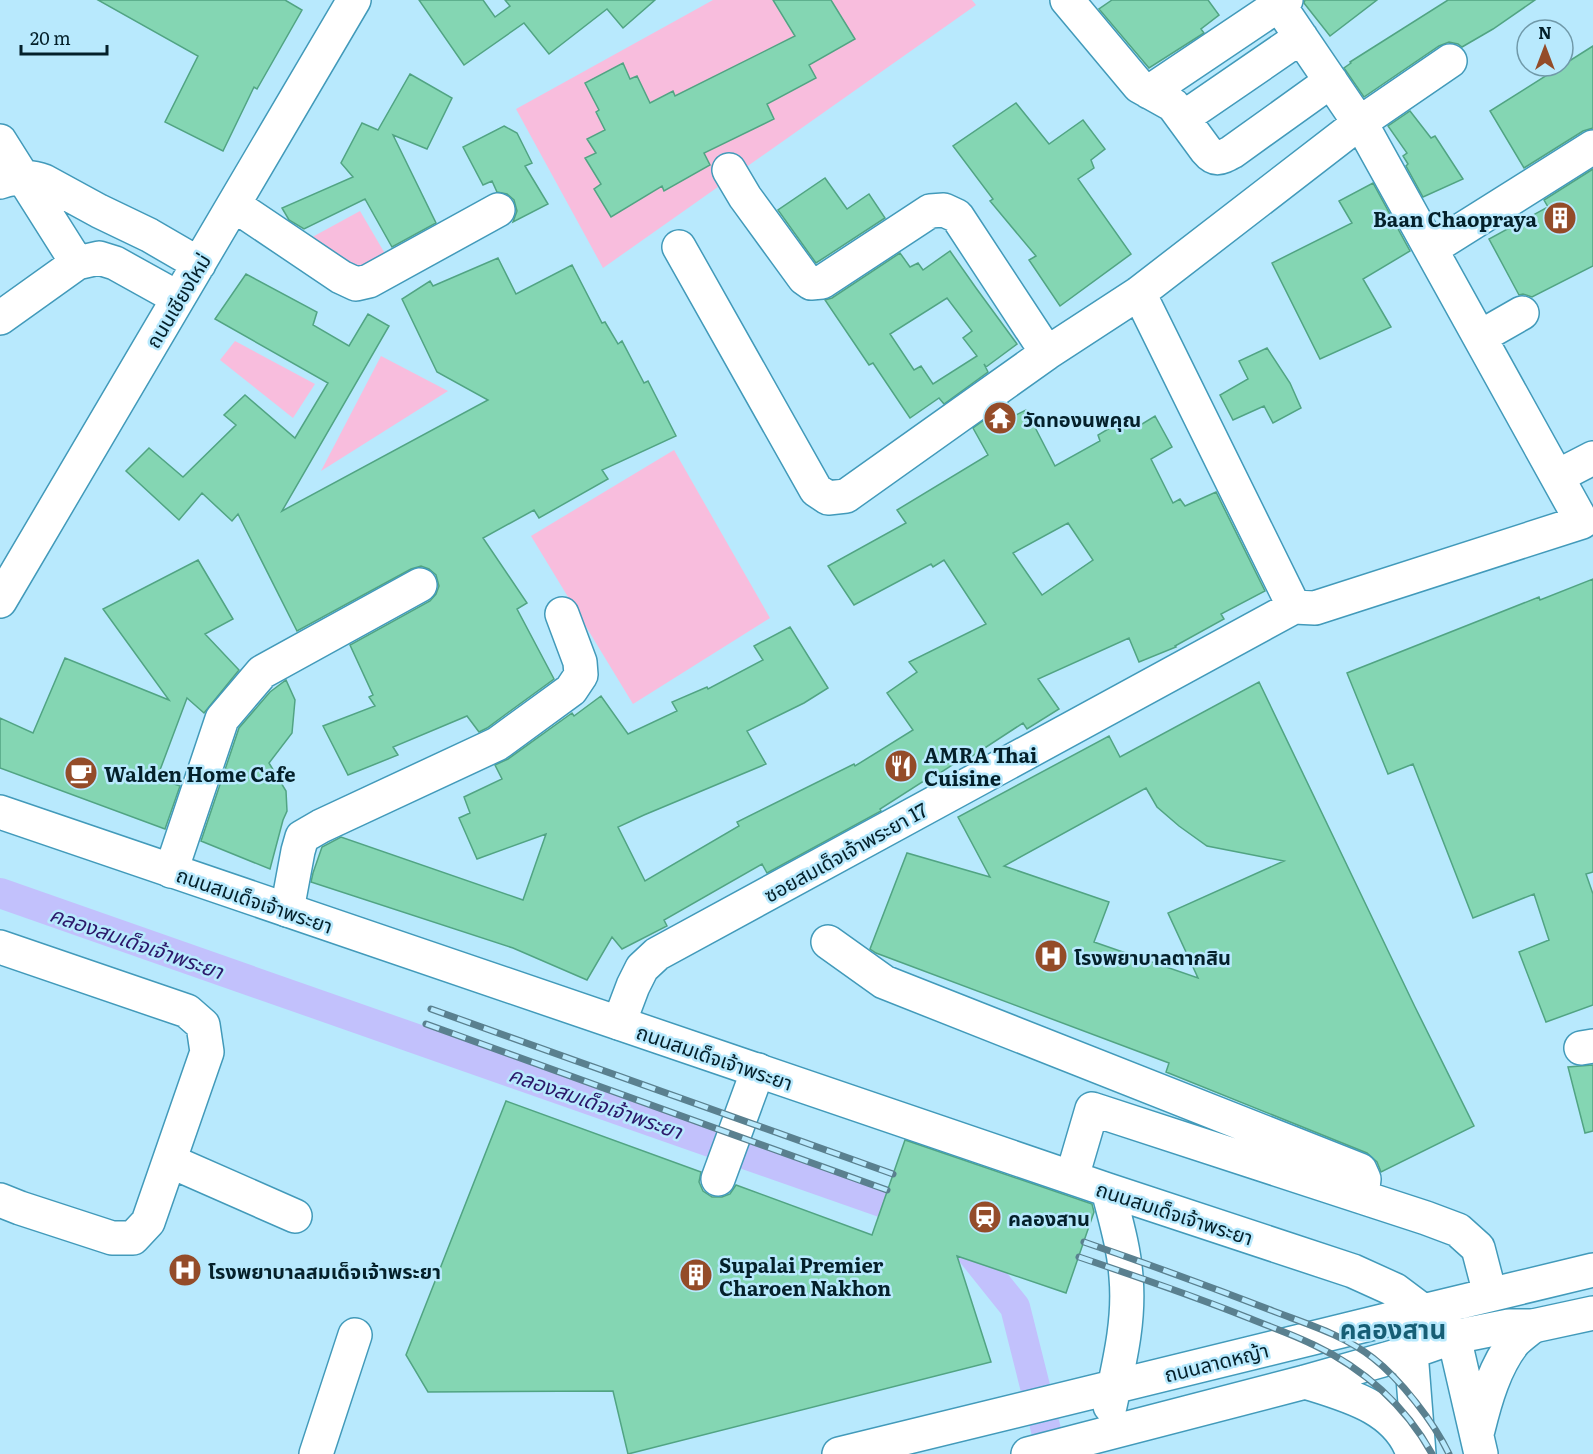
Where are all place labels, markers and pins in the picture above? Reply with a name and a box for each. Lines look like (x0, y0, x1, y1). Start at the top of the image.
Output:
building icon: Baan Chaopraya (1542, 200, 1578, 236)
place label: Baan Chaopraya (1373, 203, 1537, 233)
temple icon: วัดทองนพคุณ (982, 400, 1018, 436)
place label: วัดทองนพคุณ (1023, 403, 1141, 433)
place label: AMRA Thai Cuisine (924, 739, 1037, 792)
restaurant icon: AMRA Thai Cuisine (883, 748, 919, 784)
cafe icon: Walden Home Cafe (63, 755, 99, 791)
place label: Walden Home Cafe (104, 758, 296, 788)
hospital icon: โรงพยาบาลตากสิน (1033, 938, 1069, 974)
place label: โรงพยาบาลตากสิน (1074, 941, 1231, 971)
station icon: คลองสาน (967, 1199, 1003, 1235)
place label: คลองสาน (1008, 1202, 1090, 1232)
place label: Supalai Premier Charoen Nakhon (719, 1249, 891, 1302)
hospital icon: โรงพยาบาลสมเด็จเจ้าพระยา (167, 1252, 203, 1288)
place label: โรงพยาบาลสมเด็จเจ้าพระยา (208, 1255, 441, 1285)
building icon: Supalai Premier Charoen Nakhon (678, 1257, 714, 1293)

